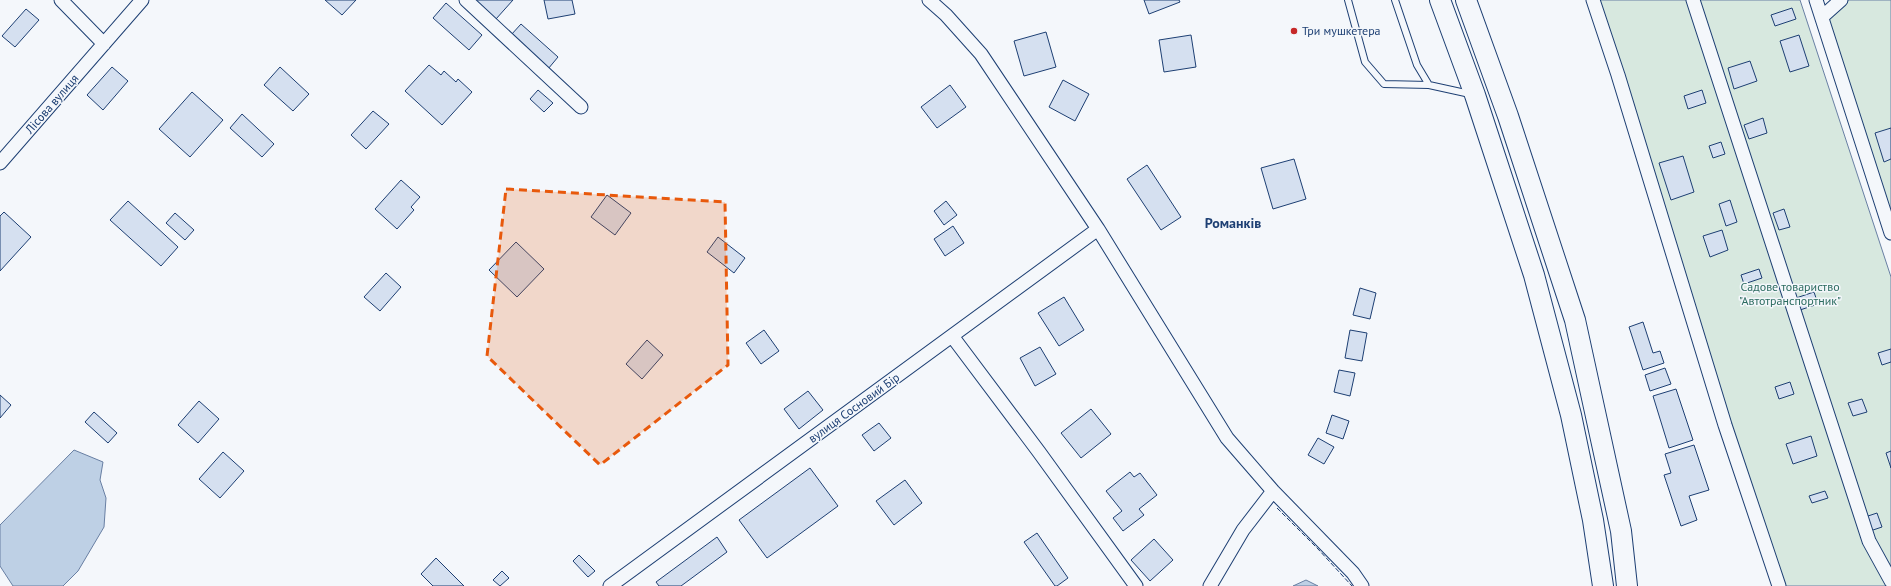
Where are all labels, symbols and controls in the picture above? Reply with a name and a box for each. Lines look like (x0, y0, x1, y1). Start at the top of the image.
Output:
place label: Три мушкетера (1302, 23, 1381, 38)
marker: Три мушкетера (1289, 26, 1299, 36)
street label: Лісова вулиця (21, 71, 81, 137)
district label: Романків (1205, 214, 1261, 232)
park label: Садове товариство "Автотранспортник" (1739, 279, 1841, 308)
street label: вулиця Сосновий Бір (805, 369, 902, 446)

